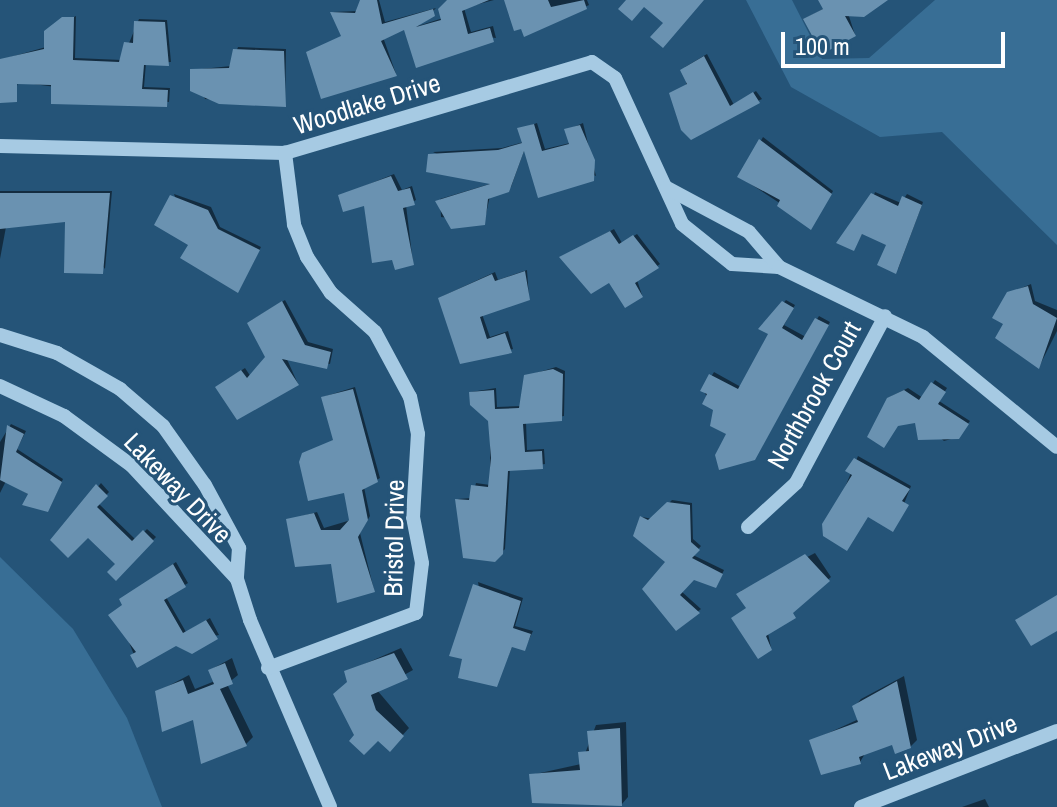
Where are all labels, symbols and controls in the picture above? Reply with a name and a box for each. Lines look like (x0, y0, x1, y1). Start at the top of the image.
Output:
scale bar (785, 16, 1009, 66)
text: 100 m (795, 30, 850, 62)
street label: Woodlake Drive (290, 67, 444, 141)
street label: Northbrook Court (761, 316, 867, 474)
street label: Lakeway Drive (118, 426, 238, 550)
street label: Bristol Drive (377, 479, 411, 597)
street label: Lakeway Drive (879, 707, 1021, 787)

